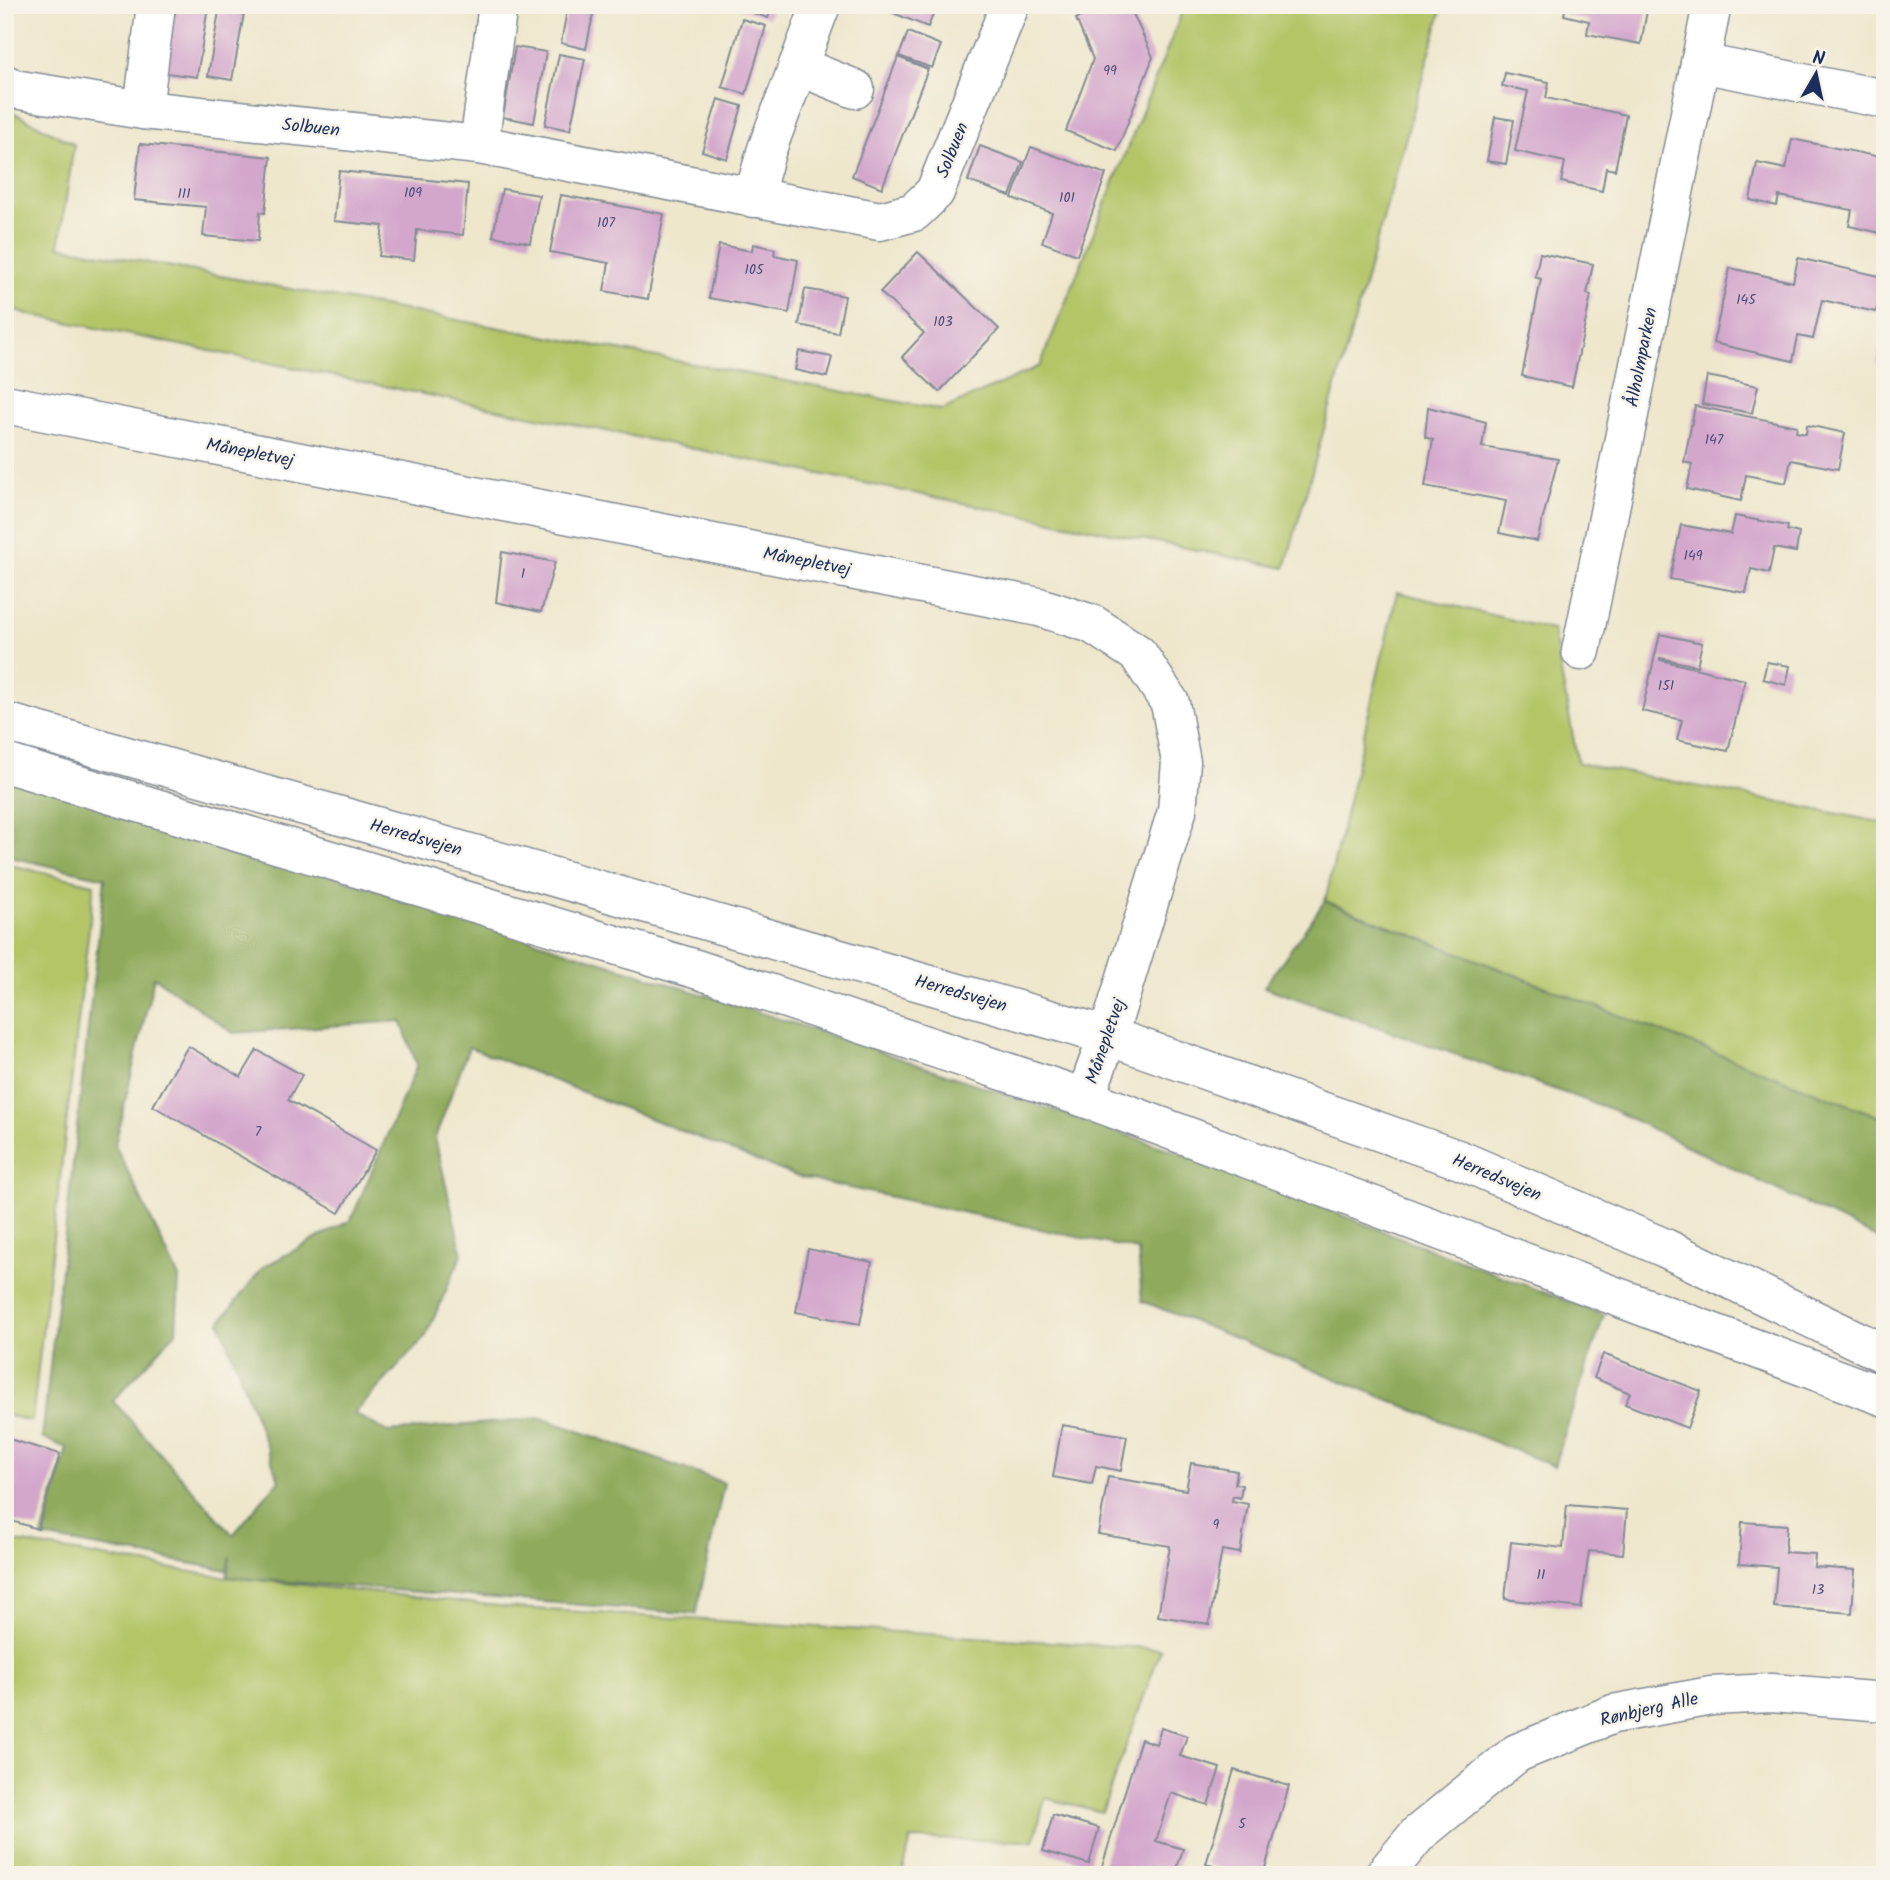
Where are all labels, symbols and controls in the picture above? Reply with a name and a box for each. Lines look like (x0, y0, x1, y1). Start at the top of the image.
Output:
north arrow (1782, 38, 1852, 108)
text: N (1810, 43, 1827, 75)
house number: 99 (1103, 60, 1117, 82)
street label: Solbuen (281, 111, 341, 146)
street label: Solbuen (929, 118, 978, 183)
house number: 109 (404, 182, 422, 204)
house number: 111 (177, 183, 191, 205)
house number: 101 (1059, 187, 1075, 209)
house number: 107 (597, 212, 615, 234)
house number: 105 (745, 259, 765, 281)
house number: 145 (1736, 289, 1757, 311)
street label: Ålholmparken (1619, 305, 1666, 410)
house number: 103 (933, 311, 953, 333)
house number: 147 (1705, 429, 1724, 451)
street label: Månepletvej (203, 431, 297, 476)
street label: Månepletvej (760, 540, 854, 585)
house number: 149 (1684, 545, 1703, 567)
house number: 1 (521, 563, 525, 585)
house number: 151 (1658, 675, 1674, 697)
street label: Herredsvejen (366, 811, 465, 865)
street label: Herredsvejen (911, 967, 1010, 1021)
street label: Månepletvej (1078, 993, 1135, 1088)
house number: 7 (255, 1121, 262, 1143)
street label: Herredsvejen (1447, 1147, 1546, 1210)
house number: 9 (1213, 1514, 1220, 1536)
house number: 11 (1537, 1564, 1545, 1586)
house number: 13 (1812, 1579, 1824, 1601)
street label: Rønbjerg Alle (1597, 1685, 1701, 1736)
house number: 5 (1238, 1813, 1247, 1835)

